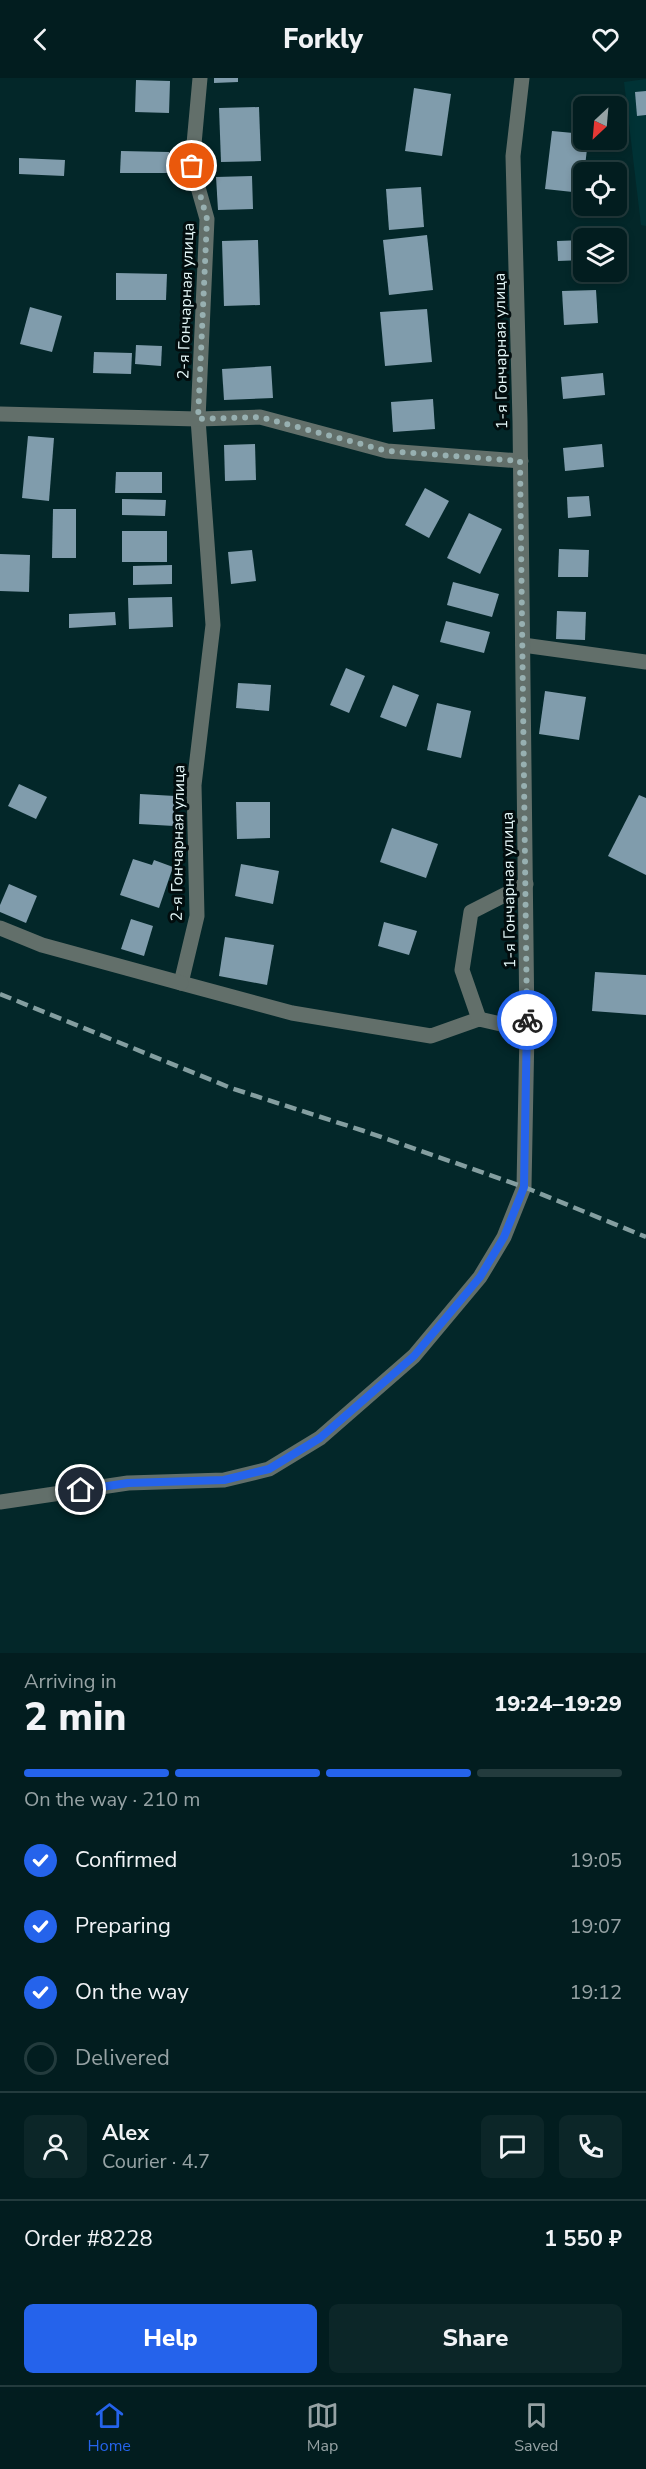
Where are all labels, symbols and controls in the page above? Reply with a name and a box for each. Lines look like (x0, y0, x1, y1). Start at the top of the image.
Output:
text: Forkly (283, 21, 363, 58)
icon: back (24, 23, 57, 56)
icon: heart (589, 23, 622, 56)
north arrow (573, 96, 627, 150)
map controls (573, 96, 627, 282)
pin (166, 140, 217, 191)
icon: bag (175, 149, 208, 182)
button: locate (573, 162, 627, 216)
street label: 2-я Гончарная улица (172, 222, 200, 380)
button: layers (573, 228, 627, 282)
street label: 1-я Гончарная улица (489, 272, 513, 429)
street label: 2-я Гончарная улица (166, 765, 190, 922)
street label: 1-я Гончарная улица (497, 811, 521, 968)
courier (497, 990, 557, 1050)
icon: bike (511, 1004, 544, 1037)
pin (55, 1464, 106, 1515)
icon: home (64, 1473, 97, 1506)
text: Arriving in (24, 1668, 117, 1695)
text: 19:24–19:29 (494, 1689, 622, 1719)
text: 2 min (24, 1691, 127, 1744)
text: On the way · 210 m (24, 1786, 200, 1813)
icon: check (24, 1844, 57, 1877)
text: Confirmed (75, 1845, 177, 1875)
text: 19:05 (569, 1847, 622, 1874)
icon: check (24, 1910, 57, 1943)
text: Preparing (75, 1911, 171, 1941)
text: 19:07 (569, 1913, 622, 1940)
icon: check (24, 1976, 57, 2009)
text: On the way (75, 1977, 189, 2007)
text: 19:12 (569, 1979, 622, 2006)
text: Delivered (75, 2043, 170, 2073)
button: person (24, 2115, 87, 2178)
button: chat (481, 2115, 544, 2178)
button: phone (559, 2115, 622, 2178)
text: Alex (102, 2118, 149, 2148)
text: Courier · 4.7 (102, 2148, 210, 2175)
text: Order #8228 (24, 2224, 153, 2254)
text: 1 550 ₽ (544, 2224, 622, 2254)
button: Help (24, 2304, 317, 2373)
button: Share (329, 2304, 622, 2373)
tab: Home (88, 2399, 131, 2457)
tab: Map (306, 2399, 339, 2457)
tab: Saved (514, 2399, 558, 2457)

